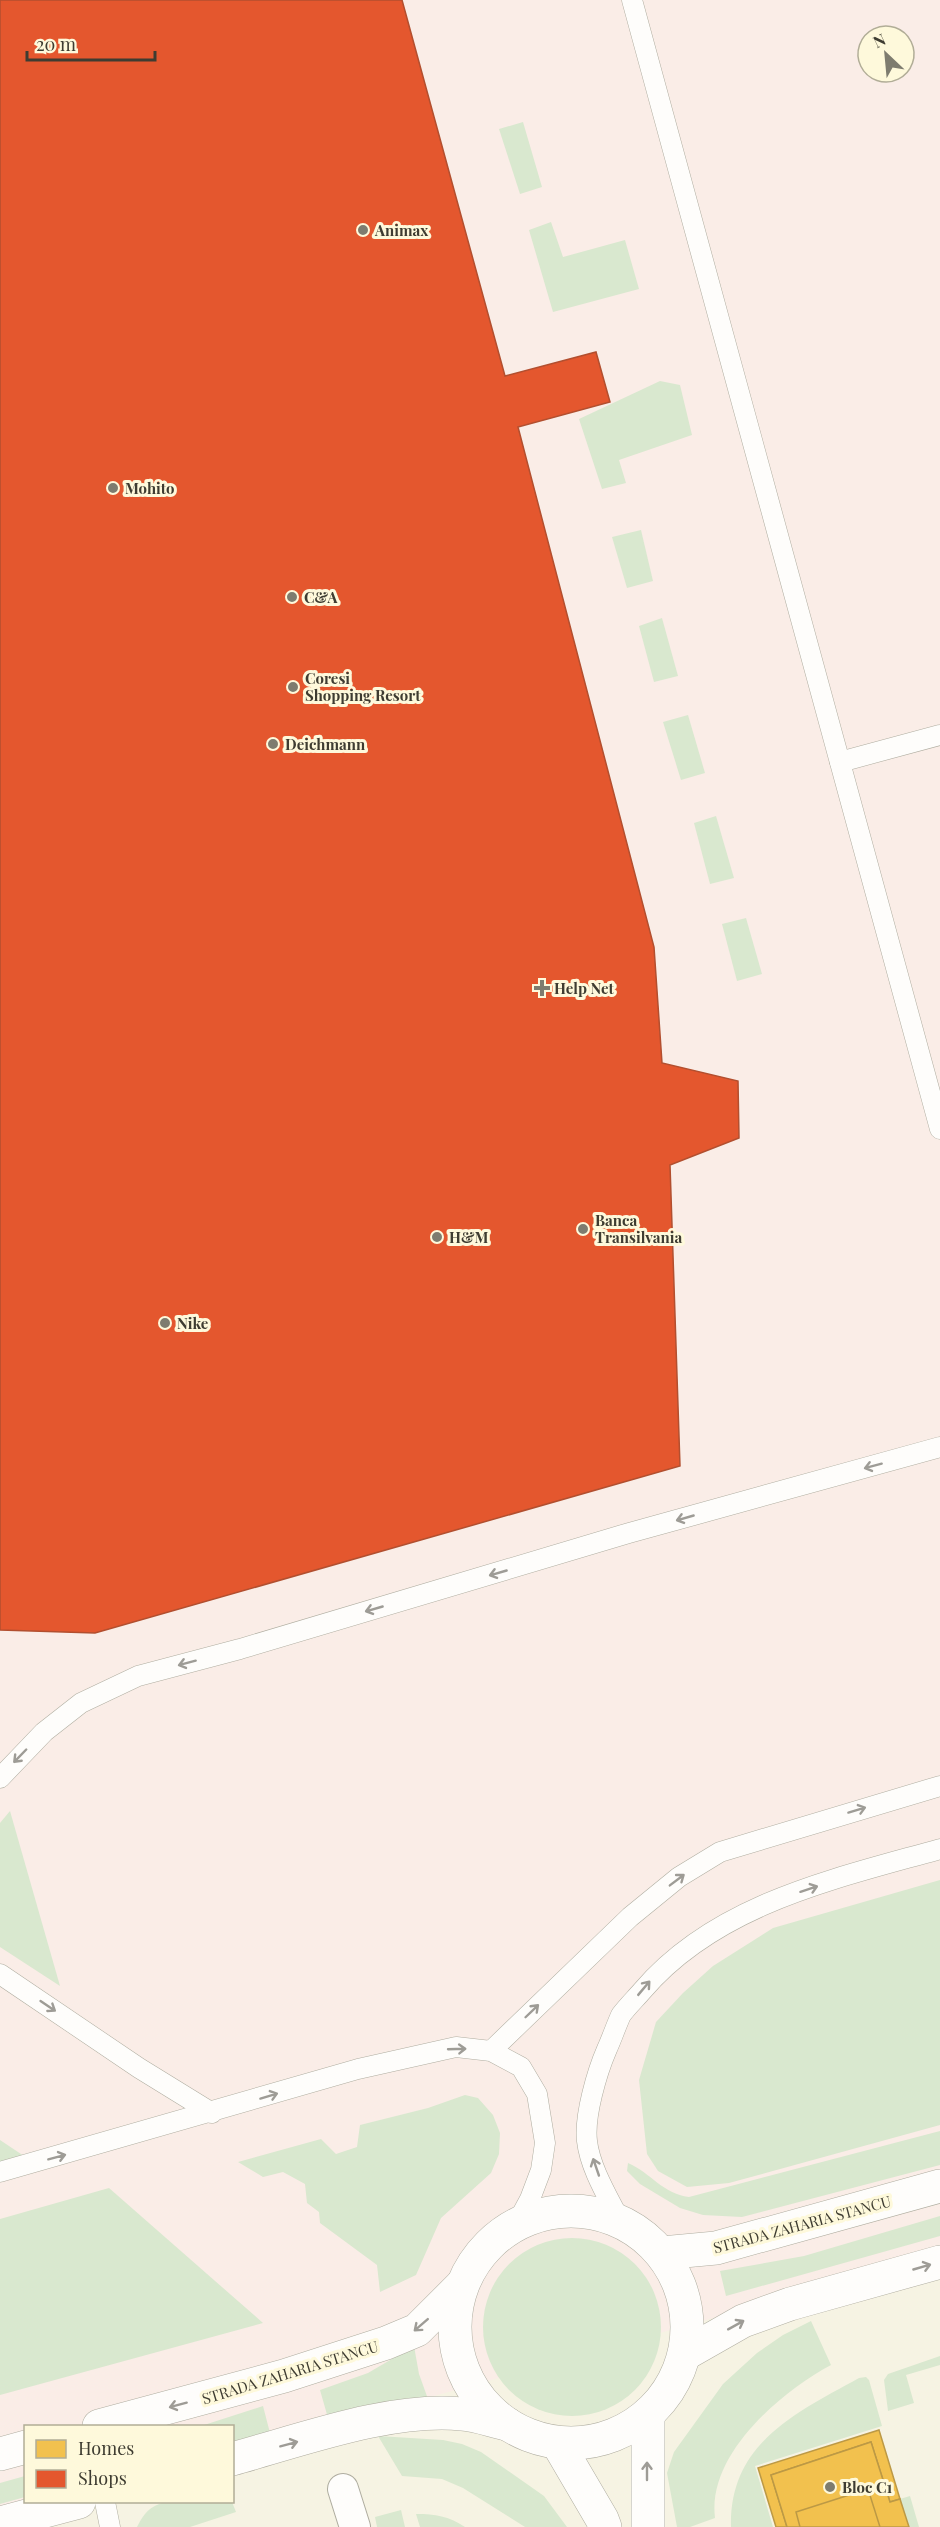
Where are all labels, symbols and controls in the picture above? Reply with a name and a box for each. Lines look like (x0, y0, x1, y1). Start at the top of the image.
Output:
scale bar (27, 24, 154, 62)
north arrow (856, 24, 916, 84)
text: N (869, 28, 889, 52)
text: 20 m (36, 32, 76, 56)
place label: Animax (374, 220, 429, 240)
marker: Animax (356, 223, 370, 237)
place label: Mohito (125, 478, 175, 498)
marker: Mohito (106, 481, 120, 495)
place label: C&A (304, 587, 338, 607)
marker: C&A (285, 590, 299, 604)
place label: Coresi Shopping Resort (305, 668, 421, 705)
marker: Coresi Shopping Resort (286, 680, 300, 694)
place label: Deichmann (285, 734, 366, 754)
marker: Deichmann (266, 737, 280, 751)
place label: Help Net (554, 978, 615, 998)
marker: Help Net (535, 981, 549, 995)
place label: Banca Transilvania (595, 1210, 682, 1247)
marker: Banca Transilvania (576, 1222, 590, 1236)
place label: H&M (449, 1227, 488, 1247)
marker: H&M (430, 1230, 444, 1244)
place label: Nike (177, 1313, 209, 1333)
marker: Nike (158, 1316, 172, 1330)
one-way arrow (863, 1461, 882, 1472)
one-way arrow (676, 1513, 695, 1524)
one-way arrow (489, 1568, 508, 1579)
one-way arrow (365, 1604, 384, 1615)
one-way arrow (178, 1658, 197, 1669)
one-way arrow (13, 1749, 28, 1764)
one-way arrow (847, 1804, 866, 1815)
one-way arrow (668, 1873, 684, 1886)
one-way arrow (799, 1883, 818, 1894)
one-way arrow (637, 1981, 651, 1996)
one-way arrow (40, 2000, 56, 2012)
one-way arrow (525, 2003, 540, 2018)
one-way arrow (447, 2044, 467, 2055)
one-way arrow (259, 2090, 278, 2101)
one-way arrow (47, 2151, 66, 2163)
one-way arrow (589, 2159, 600, 2177)
street label: STRADA ZAHARIA STANCU (711, 2191, 893, 2257)
one-way arrow (912, 2261, 931, 2273)
one-way arrow (414, 2317, 430, 2331)
one-way arrow (726, 2319, 744, 2330)
street label: STRADA ZAHARIA STANCU (199, 2336, 381, 2408)
one-way arrow (168, 2400, 187, 2411)
legend (24, 2425, 234, 2503)
text: Homes (78, 2436, 134, 2460)
one-way arrow (279, 2438, 298, 2449)
one-way arrow (641, 2462, 653, 2482)
text: Shops (78, 2466, 127, 2490)
place label: Bloc C1 (842, 2477, 892, 2497)
marker: Bloc C1 (823, 2480, 837, 2494)

